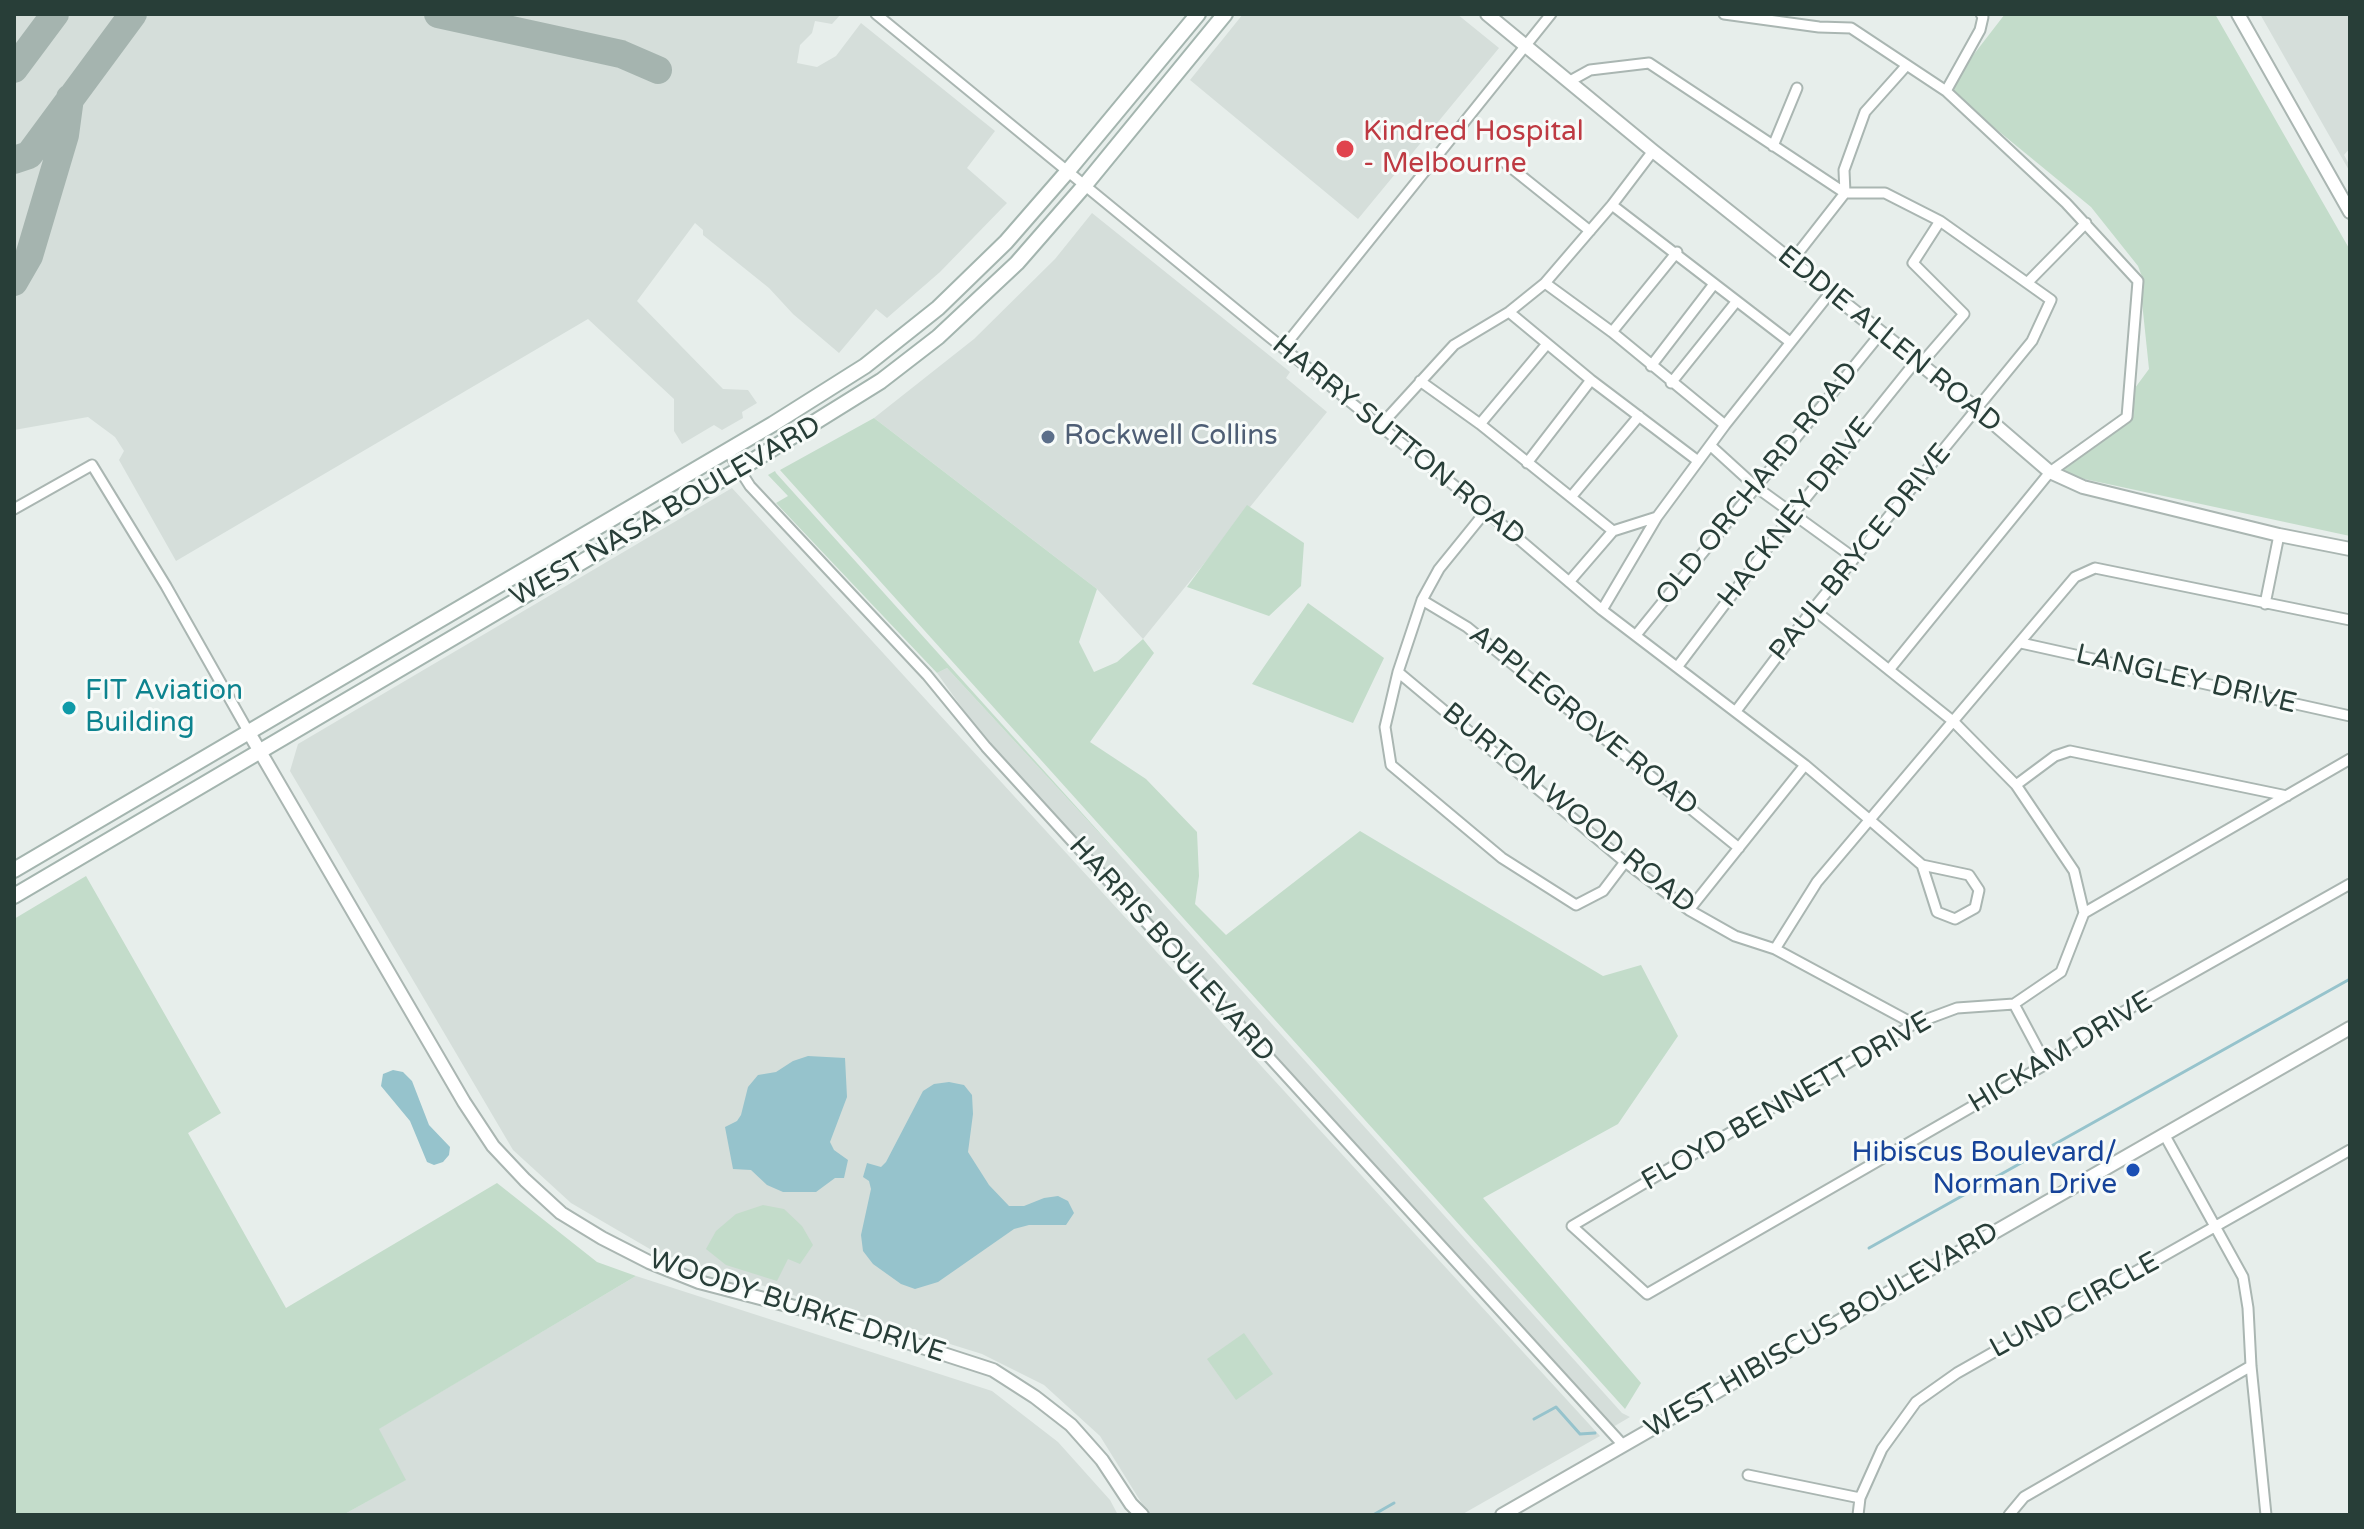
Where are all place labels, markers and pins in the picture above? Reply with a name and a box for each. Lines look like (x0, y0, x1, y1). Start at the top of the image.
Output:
place label: Kindred Hospital - Melbourne (1363, 116, 1584, 182)
marker: Kindred Hospital - Melbourne (1334, 138, 1356, 160)
place label: Rockwell Collins (1064, 420, 1278, 454)
marker: Rockwell Collins (1039, 428, 1057, 446)
place label: FIT Aviation Building (85, 675, 243, 741)
marker: FIT Aviation Building (60, 699, 78, 717)
place label: Hibiscus Boulevard/ Norman Drive (1852, 1137, 2117, 1203)
marker: Hibiscus Boulevard/ Norman Drive (2124, 1161, 2142, 1179)

